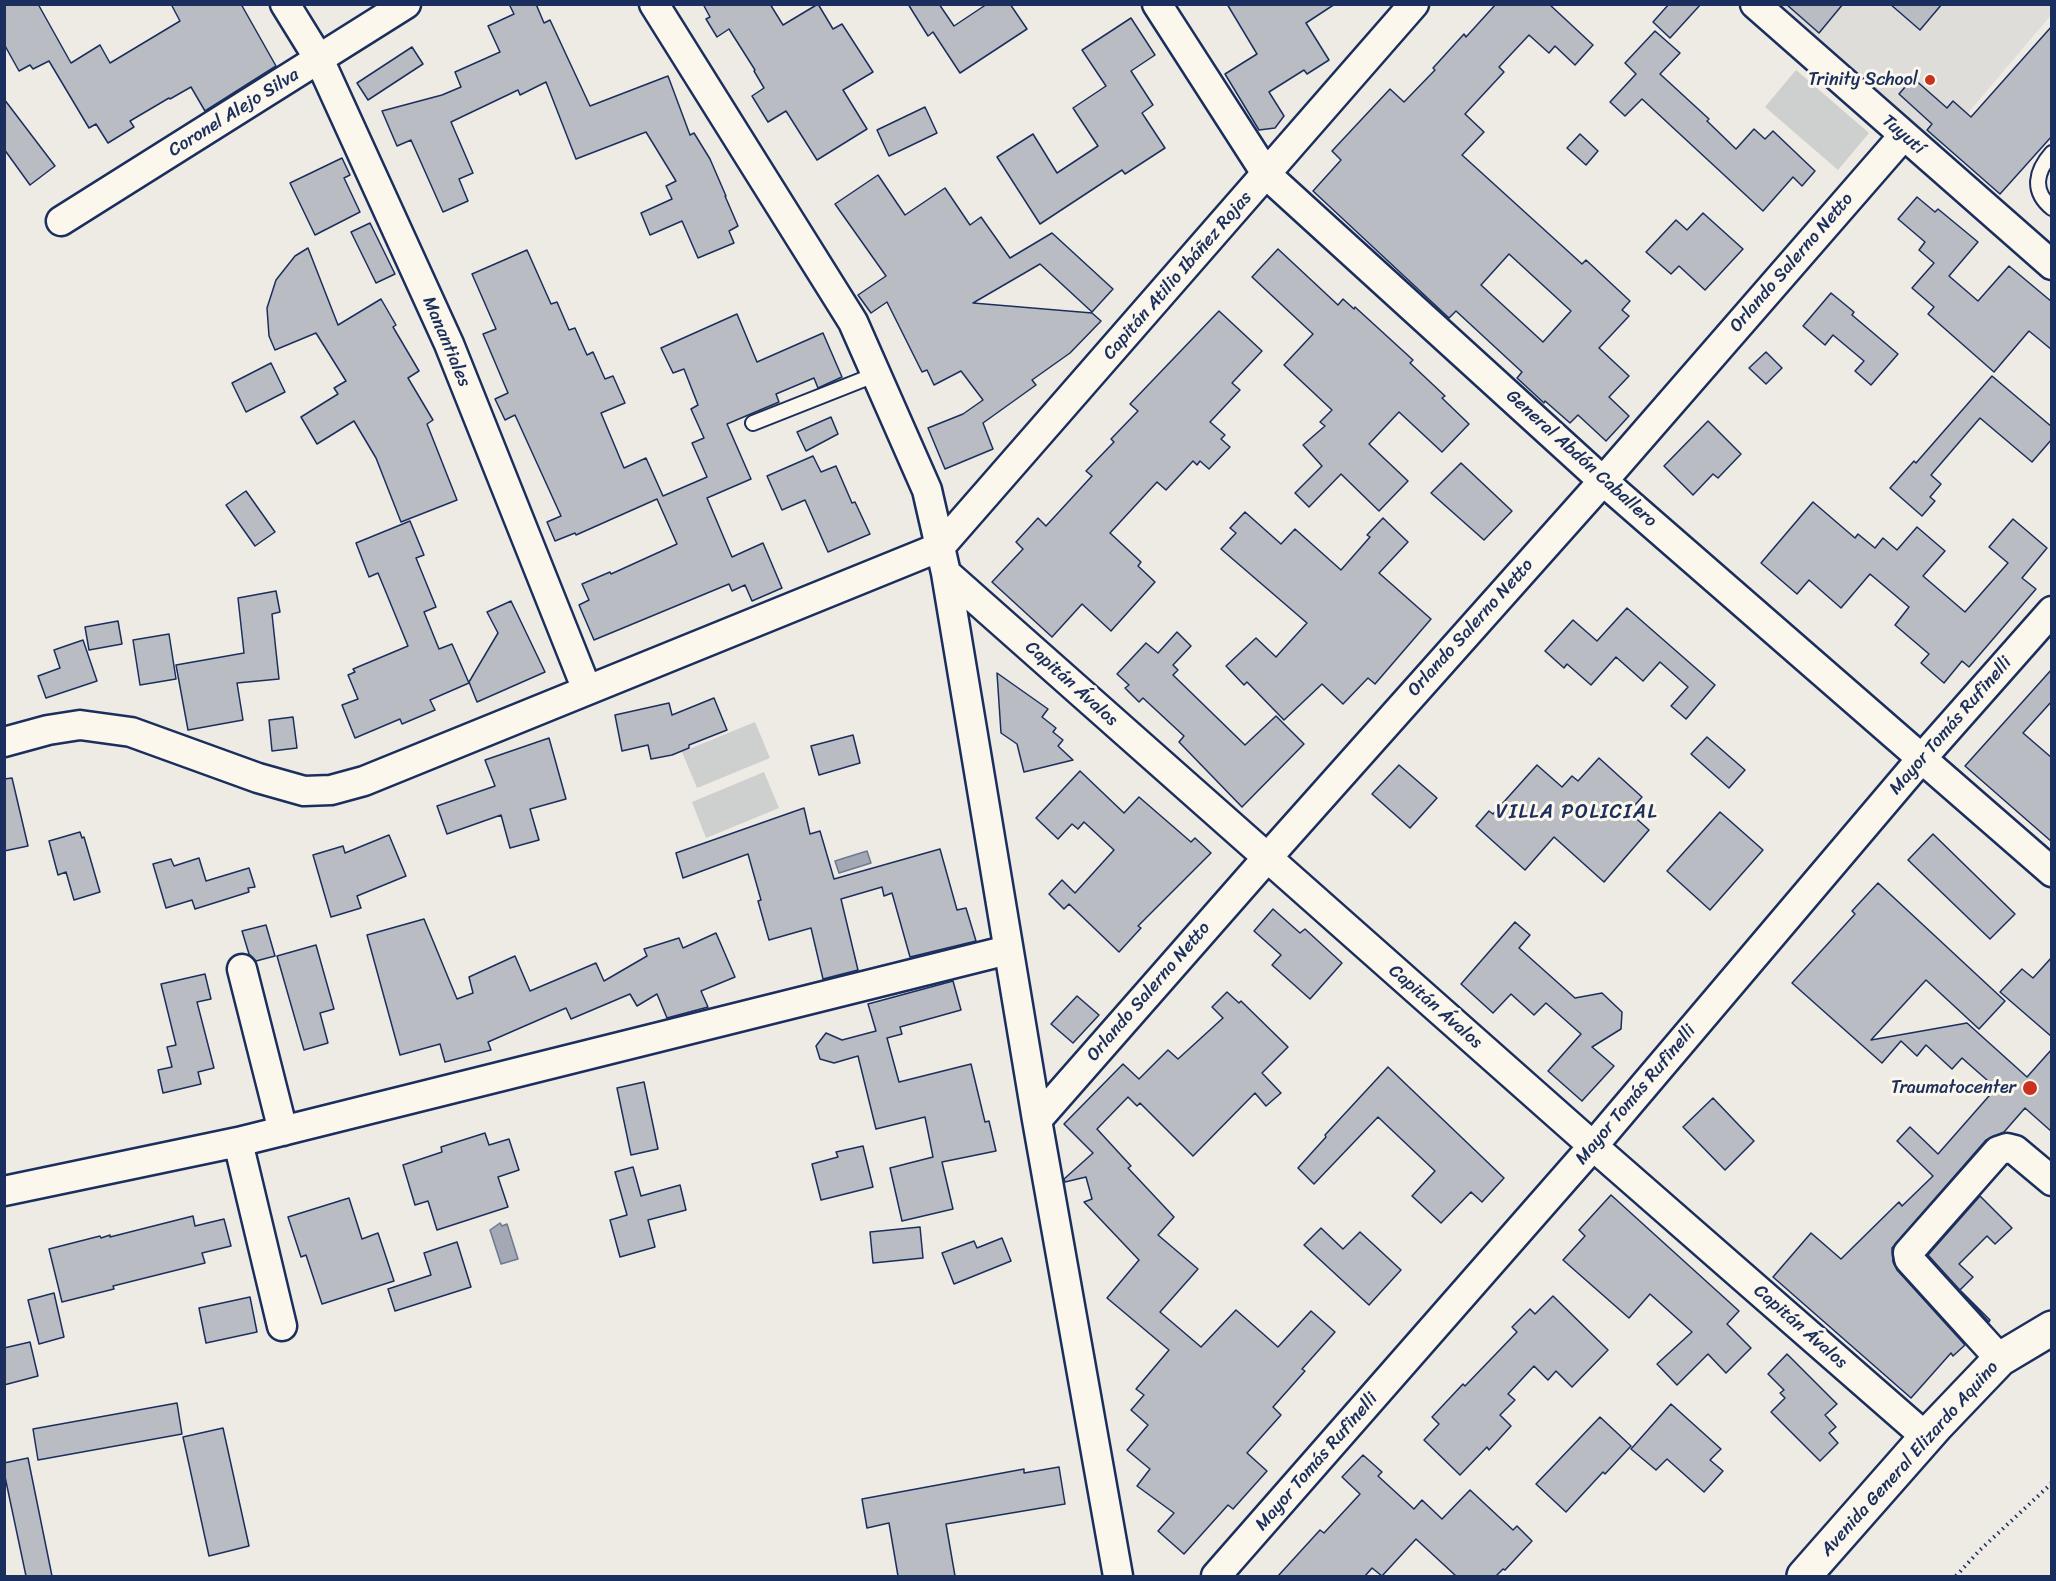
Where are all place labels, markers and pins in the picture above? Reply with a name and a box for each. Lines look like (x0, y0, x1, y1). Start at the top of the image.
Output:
place label: Trinity School (1808, 69, 1918, 91)
marker: Trinity School (1923, 73, 1937, 87)
place label: Traumatocenter (1891, 1077, 2016, 1099)
marker: Traumatocenter (2021, 1079, 2039, 1097)

